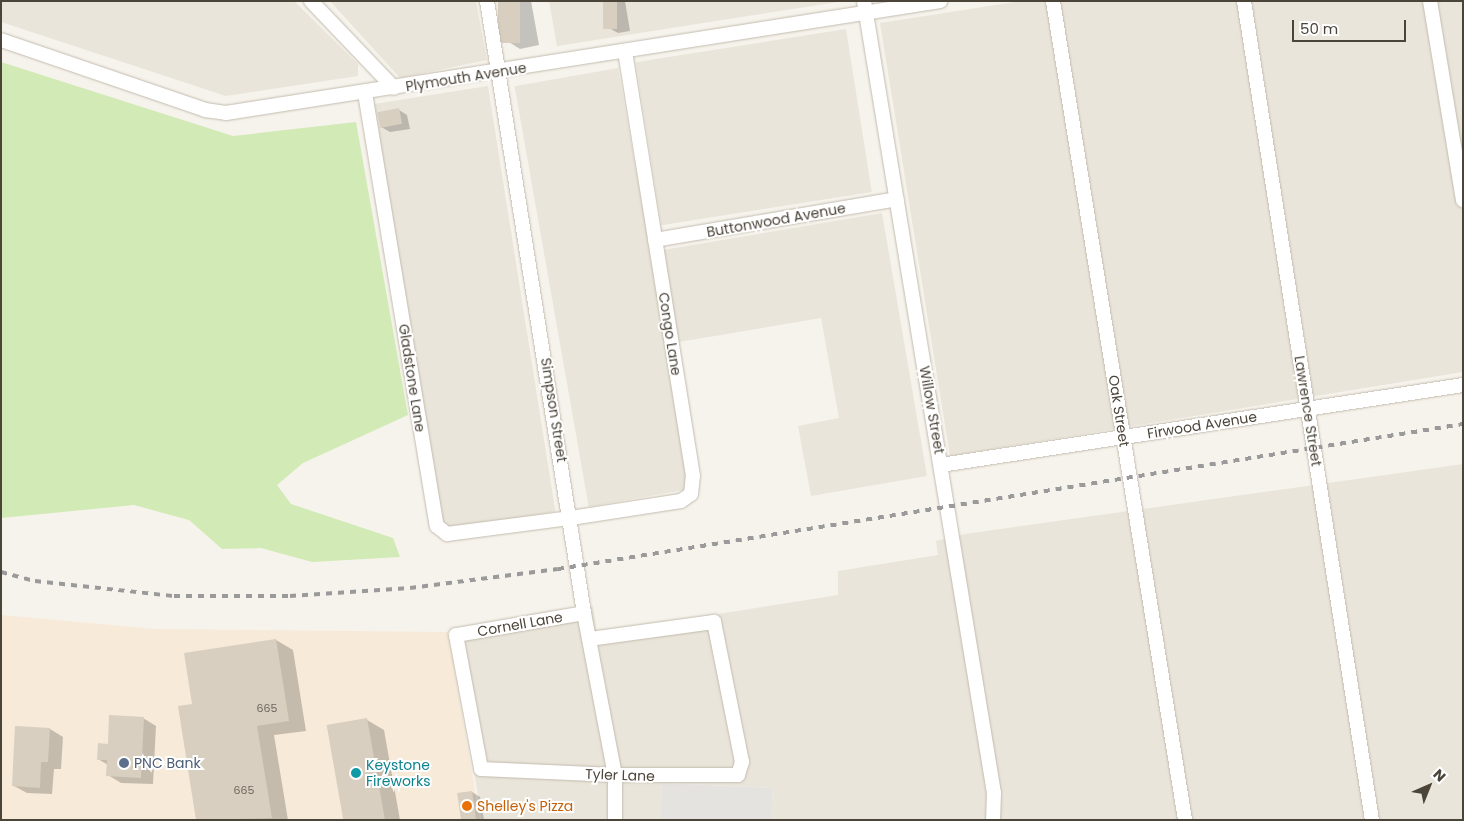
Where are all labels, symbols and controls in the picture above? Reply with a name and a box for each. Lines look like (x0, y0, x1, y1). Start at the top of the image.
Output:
scale bar (1294, 10, 1408, 42)
text: 50 m (1300, 18, 1338, 39)
street label: Plymouth Avenue (404, 59, 528, 95)
street label: Buttonwood Avenue (705, 200, 847, 240)
street label: Congo Lane (655, 291, 685, 377)
street label: Gladstone Lane (395, 323, 429, 433)
street label: Lawrence Street (1291, 354, 1325, 468)
street label: Simpson Street (537, 357, 571, 463)
street label: Willow Street (916, 365, 948, 455)
street label: Oak Street (1105, 374, 1133, 448)
street label: Firwood Avenue (1146, 408, 1258, 442)
street label: Cornell Lane (476, 608, 564, 640)
house number: 665 (257, 701, 277, 715)
place label: PNC Bank (134, 755, 201, 771)
marker: PNC Bank (118, 757, 130, 769)
place label: Keystone Fireworks (366, 757, 431, 790)
north arrow (1404, 761, 1454, 811)
text: N (1429, 764, 1450, 786)
street label: Tyler Lane (585, 765, 655, 785)
marker: Keystone Fireworks (350, 767, 362, 779)
house number: 665 (234, 783, 254, 797)
place label: Shelley's Pizza (477, 798, 573, 814)
marker: Shelley's Pizza (461, 800, 473, 812)

